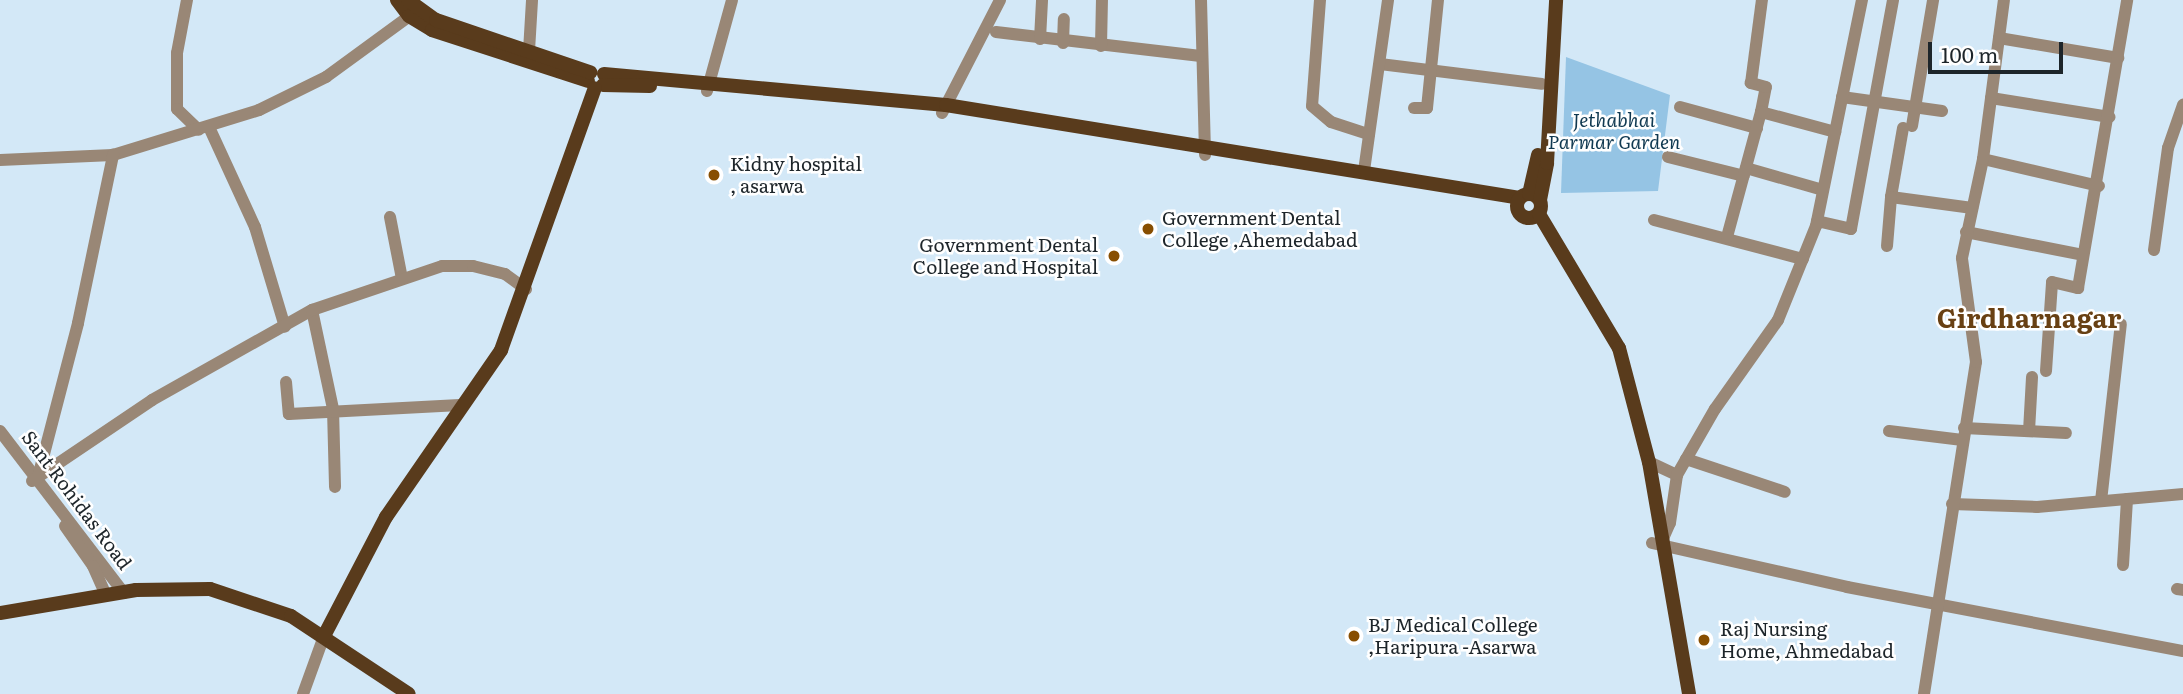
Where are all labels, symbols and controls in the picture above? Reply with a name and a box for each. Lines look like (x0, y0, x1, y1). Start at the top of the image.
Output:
scale bar (1931, 28, 2066, 72)
text: 100 m (1941, 38, 1998, 69)
park label: Jethabhai Parmar Garden (1548, 109, 1680, 153)
place label: Kidny hospital , asarwa (730, 153, 862, 197)
marker: Kidny hospital , asarwa (704, 165, 724, 185)
place label: Government Dental College ,Ahemedabad (1162, 207, 1358, 251)
marker: Government Dental College ,Ahemedabad (1140, 221, 1156, 237)
place label: Government Dental College and Hospital (913, 234, 1098, 278)
marker: Government Dental College and Hospital (1104, 246, 1124, 266)
district label: Girdharnagar (1937, 301, 2121, 333)
street label: Sant Rohidas Road (17, 426, 137, 574)
place label: BJ Medical College ,Haripura -Asarwa (1368, 614, 1538, 658)
place label: Raj Nursing Home, Ahmedabad (1720, 618, 1894, 662)
marker: BJ Medical College ,Haripura -Asarwa (1346, 628, 1362, 644)
marker: Raj Nursing Home, Ahmedabad (1694, 630, 1714, 650)

